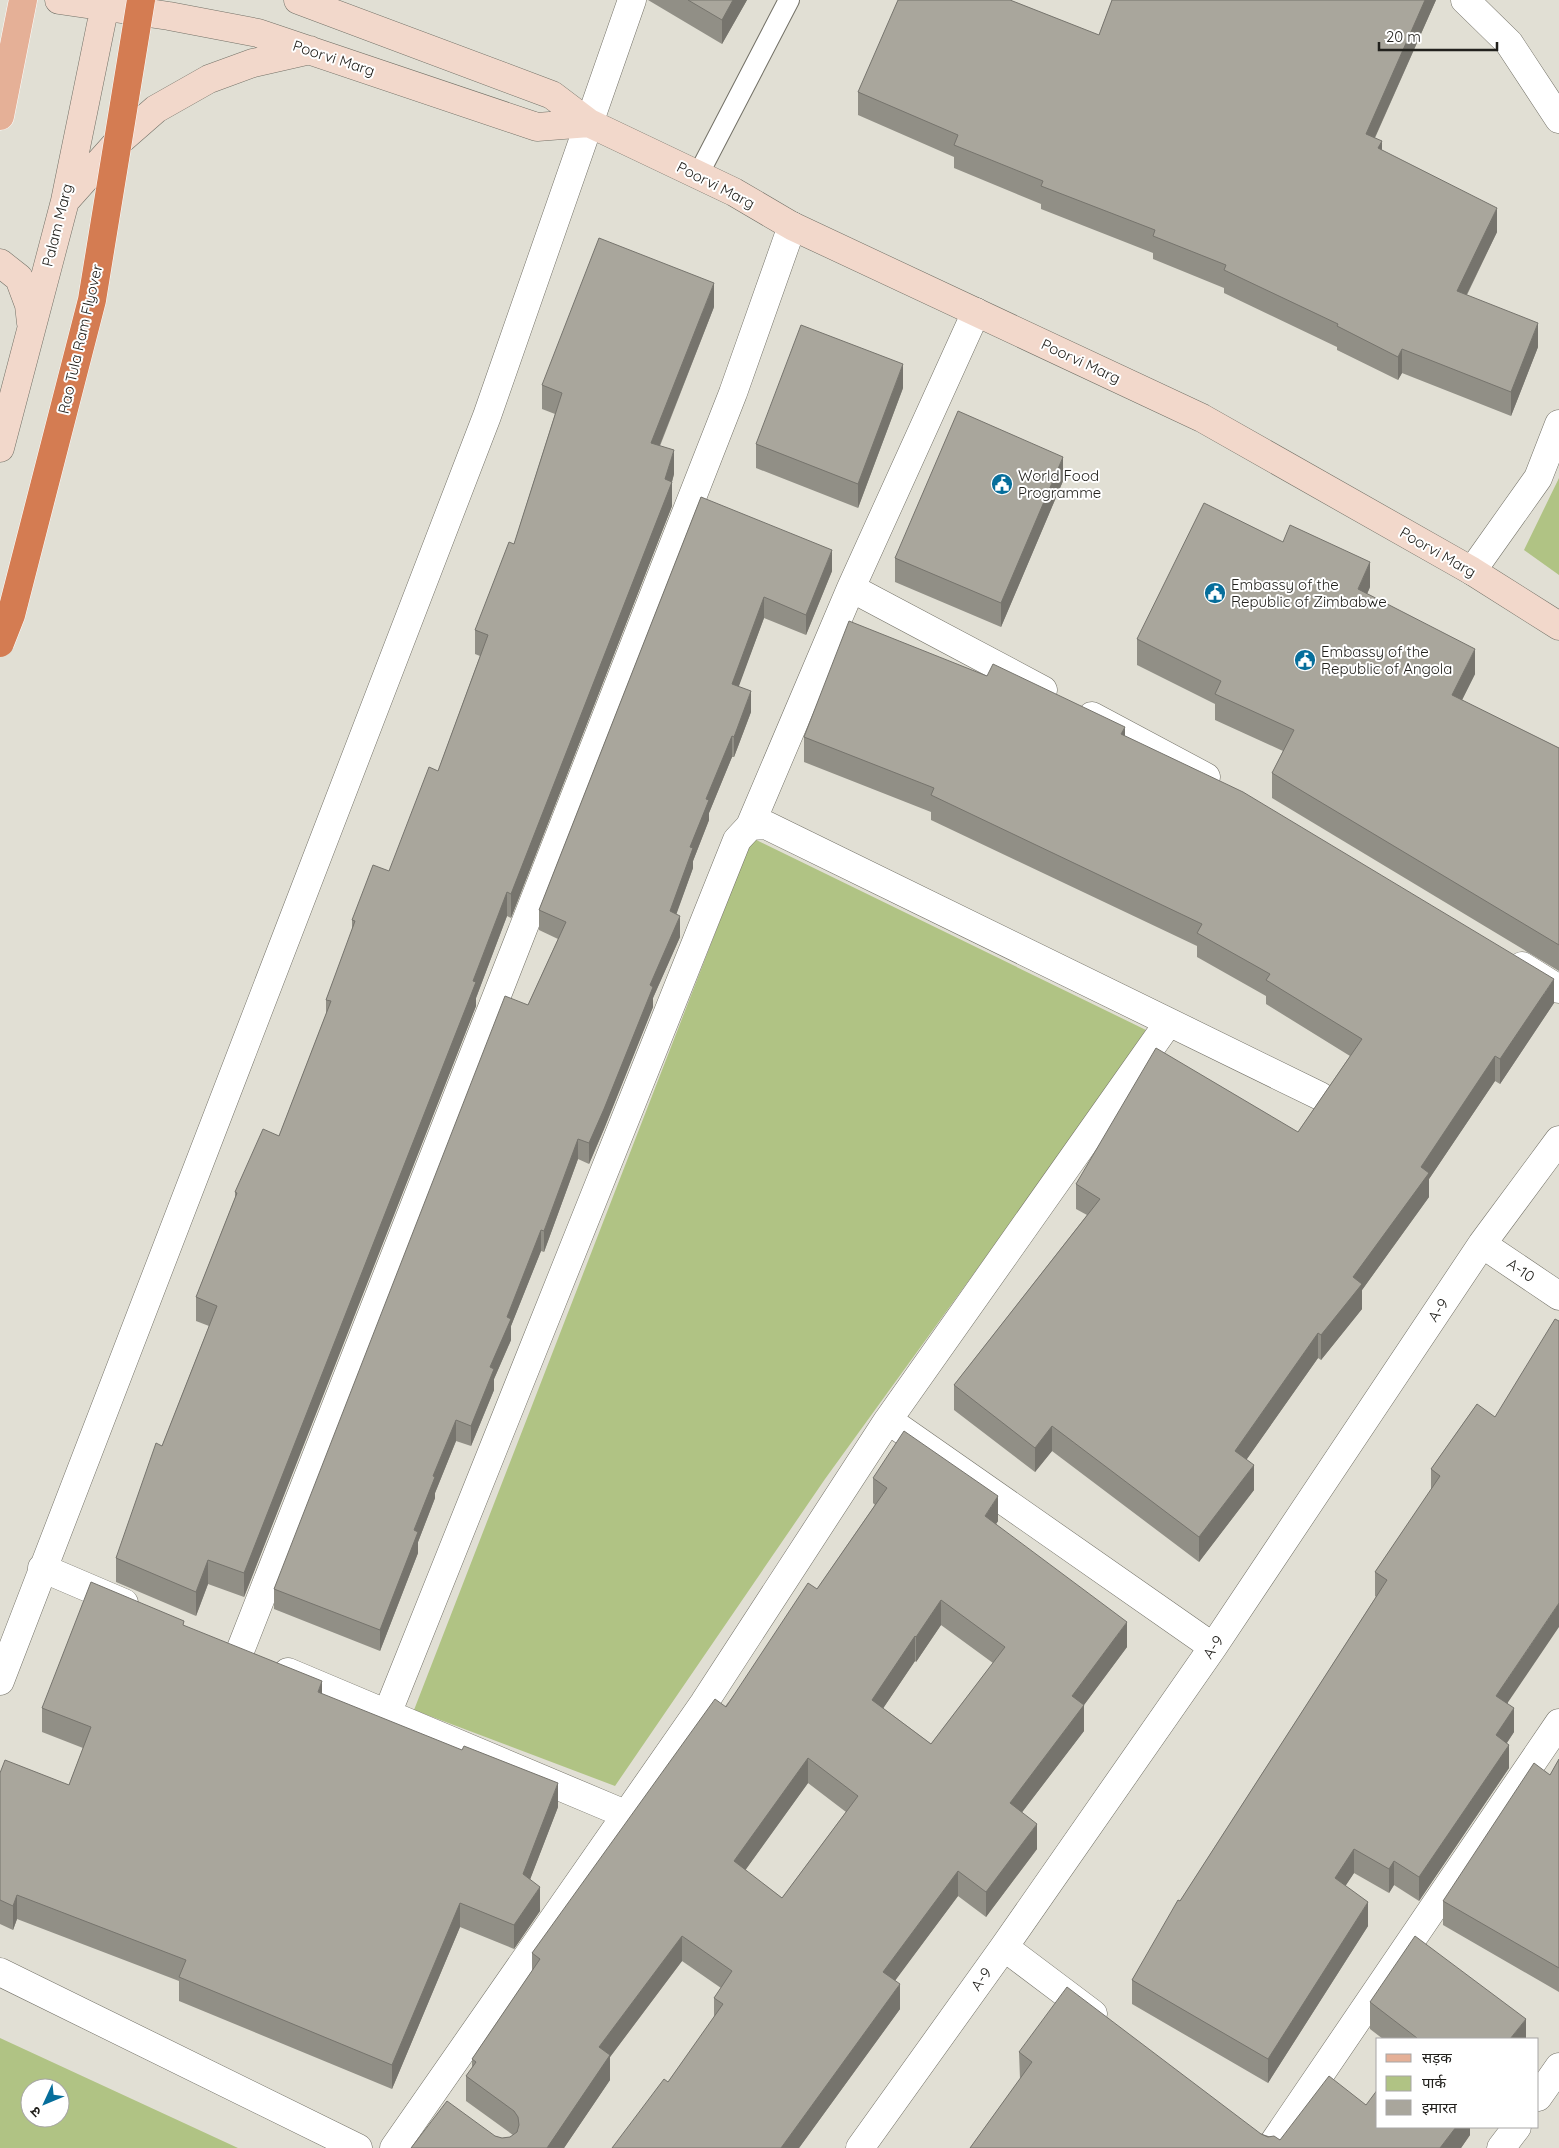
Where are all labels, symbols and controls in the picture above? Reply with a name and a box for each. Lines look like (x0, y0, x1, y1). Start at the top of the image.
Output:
scale bar (1379, 20, 1496, 52)
text: 20 m (1386, 27, 1421, 46)
street label: Poorvi Marg (291, 36, 377, 80)
street label: Poorvi Marg (674, 157, 758, 213)
street label: Palam Marg (38, 182, 76, 268)
street label: Rao Tula Ram Flyover (54, 262, 107, 416)
street label: Poorvi Marg (1038, 334, 1124, 388)
place label: World Food Programme (1018, 466, 1101, 502)
public building icon: World Food Programme (990, 472, 1014, 496)
street label: Poorvi Marg (1396, 522, 1480, 582)
place label: Embassy of the Republic of Zimbabwe (1231, 575, 1387, 611)
public building icon: Embassy of the Republic of Zimbabwe (1203, 581, 1227, 605)
place label: Embassy of the Republic of Angola (1321, 642, 1452, 678)
public building icon: Embassy of the Republic of Angola (1293, 648, 1317, 672)
street label: A-10 (1504, 1254, 1539, 1286)
street label: A-9 (1423, 1295, 1453, 1325)
street label: A-9 (1198, 1632, 1228, 1662)
street label: A-9 (966, 1964, 996, 1994)
legend (1376, 2038, 1539, 2128)
text: सड़क (1422, 2048, 1452, 2067)
text: पार्क (1422, 2073, 1446, 2092)
north arrow (20, 2078, 70, 2128)
text: इमारत (1422, 2098, 1457, 2117)
text: उ (26, 2102, 45, 2121)

